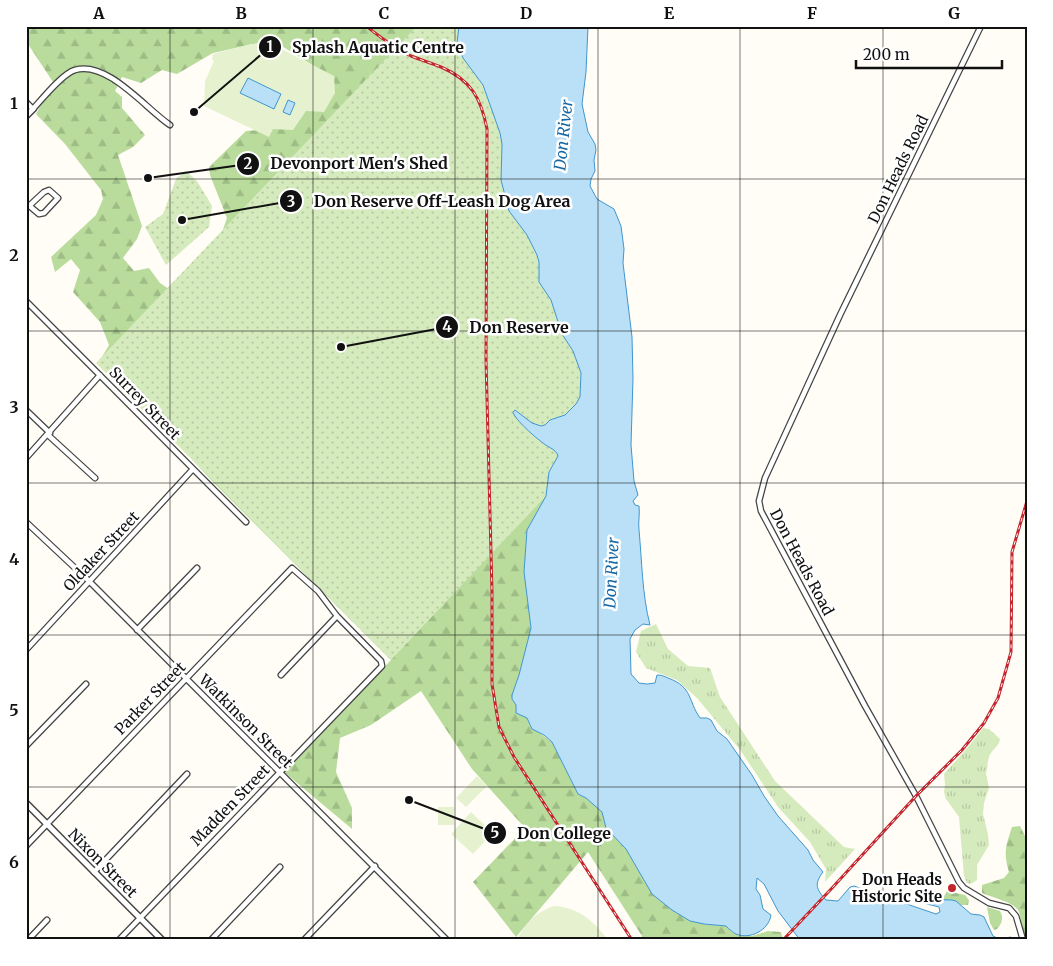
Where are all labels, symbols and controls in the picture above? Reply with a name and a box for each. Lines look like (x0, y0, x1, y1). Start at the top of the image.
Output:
text: A (92, 3, 105, 23)
text: B (235, 3, 247, 23)
text: C (379, 3, 389, 23)
text: D (520, 3, 532, 23)
text: E (664, 3, 675, 23)
text: F (807, 3, 817, 23)
text: G (948, 3, 960, 23)
callout: Splash Aquatic Centre (257, 31, 474, 62)
text: 1 (267, 37, 274, 56)
text: Splash Aquatic Centre (292, 37, 464, 57)
scale bar (856, 38, 1002, 70)
text: 200 m (863, 45, 910, 64)
text: 1 (10, 93, 18, 113)
water label: Don River (549, 98, 577, 172)
street label: Don Heads Road (864, 112, 932, 226)
callout: Devonport Men's Shed (236, 148, 458, 179)
text: Devonport Men's Shed (270, 153, 448, 173)
text: 2 (244, 154, 253, 173)
callout: Don Reserve Off-Leash Dog Area (279, 186, 580, 217)
text: Don Reserve Off-Leash Dog Area (314, 191, 570, 211)
text: 3 (287, 192, 295, 211)
text: 2 (9, 245, 19, 265)
callout: Don Reserve (435, 312, 579, 343)
text: 4 (442, 317, 452, 336)
text: Don Reserve (469, 317, 569, 337)
street label: Surrey Street (105, 362, 185, 444)
text: 3 (9, 397, 19, 417)
street label: Don Heads Road (766, 505, 838, 619)
street label: Oldaker Street (59, 507, 143, 595)
water label: Don River (599, 536, 623, 610)
text: 4 (9, 549, 19, 569)
street label: Parker Street (111, 657, 190, 738)
street label: Watkinson Street (194, 669, 297, 772)
text: 5 (9, 700, 19, 720)
street label: Madden Street (187, 760, 274, 850)
callout: Don College (482, 818, 621, 849)
text: 5 (491, 823, 499, 842)
text: Don College (517, 823, 611, 843)
street label: Nixon Street (64, 824, 142, 902)
text: 6 (9, 852, 19, 872)
place label: Don Heads Historic Site (851, 870, 942, 906)
marker: Don Heads Historic Site (946, 882, 958, 894)

